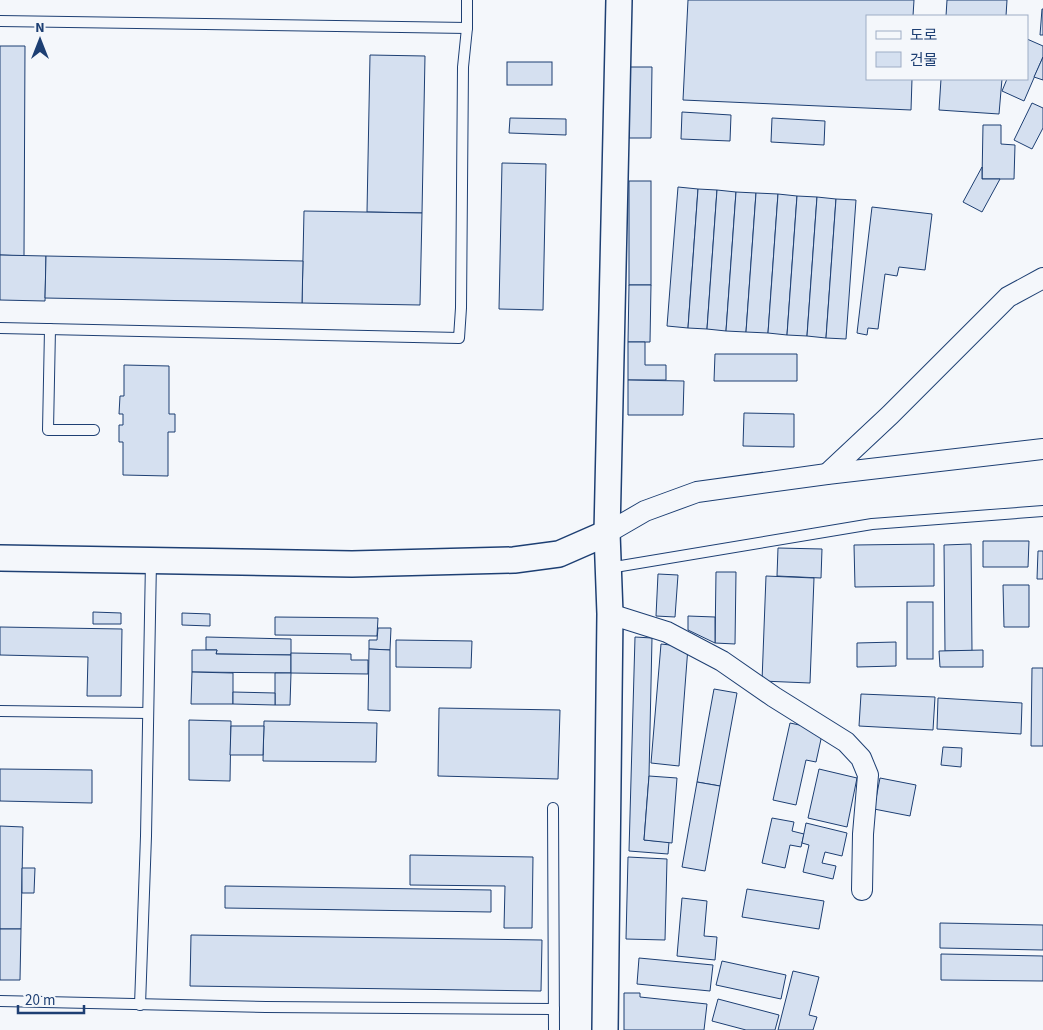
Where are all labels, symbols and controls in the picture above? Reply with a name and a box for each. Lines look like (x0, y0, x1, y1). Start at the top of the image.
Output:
north arrow (15, 15, 65, 65)
legend (866, 15, 1028, 80)
text: N (35, 18, 45, 38)
text: 도로 (910, 25, 938, 46)
text: 건물 (910, 50, 938, 71)
scale bar (18, 982, 84, 1014)
text: 20 m (25, 990, 55, 1011)

